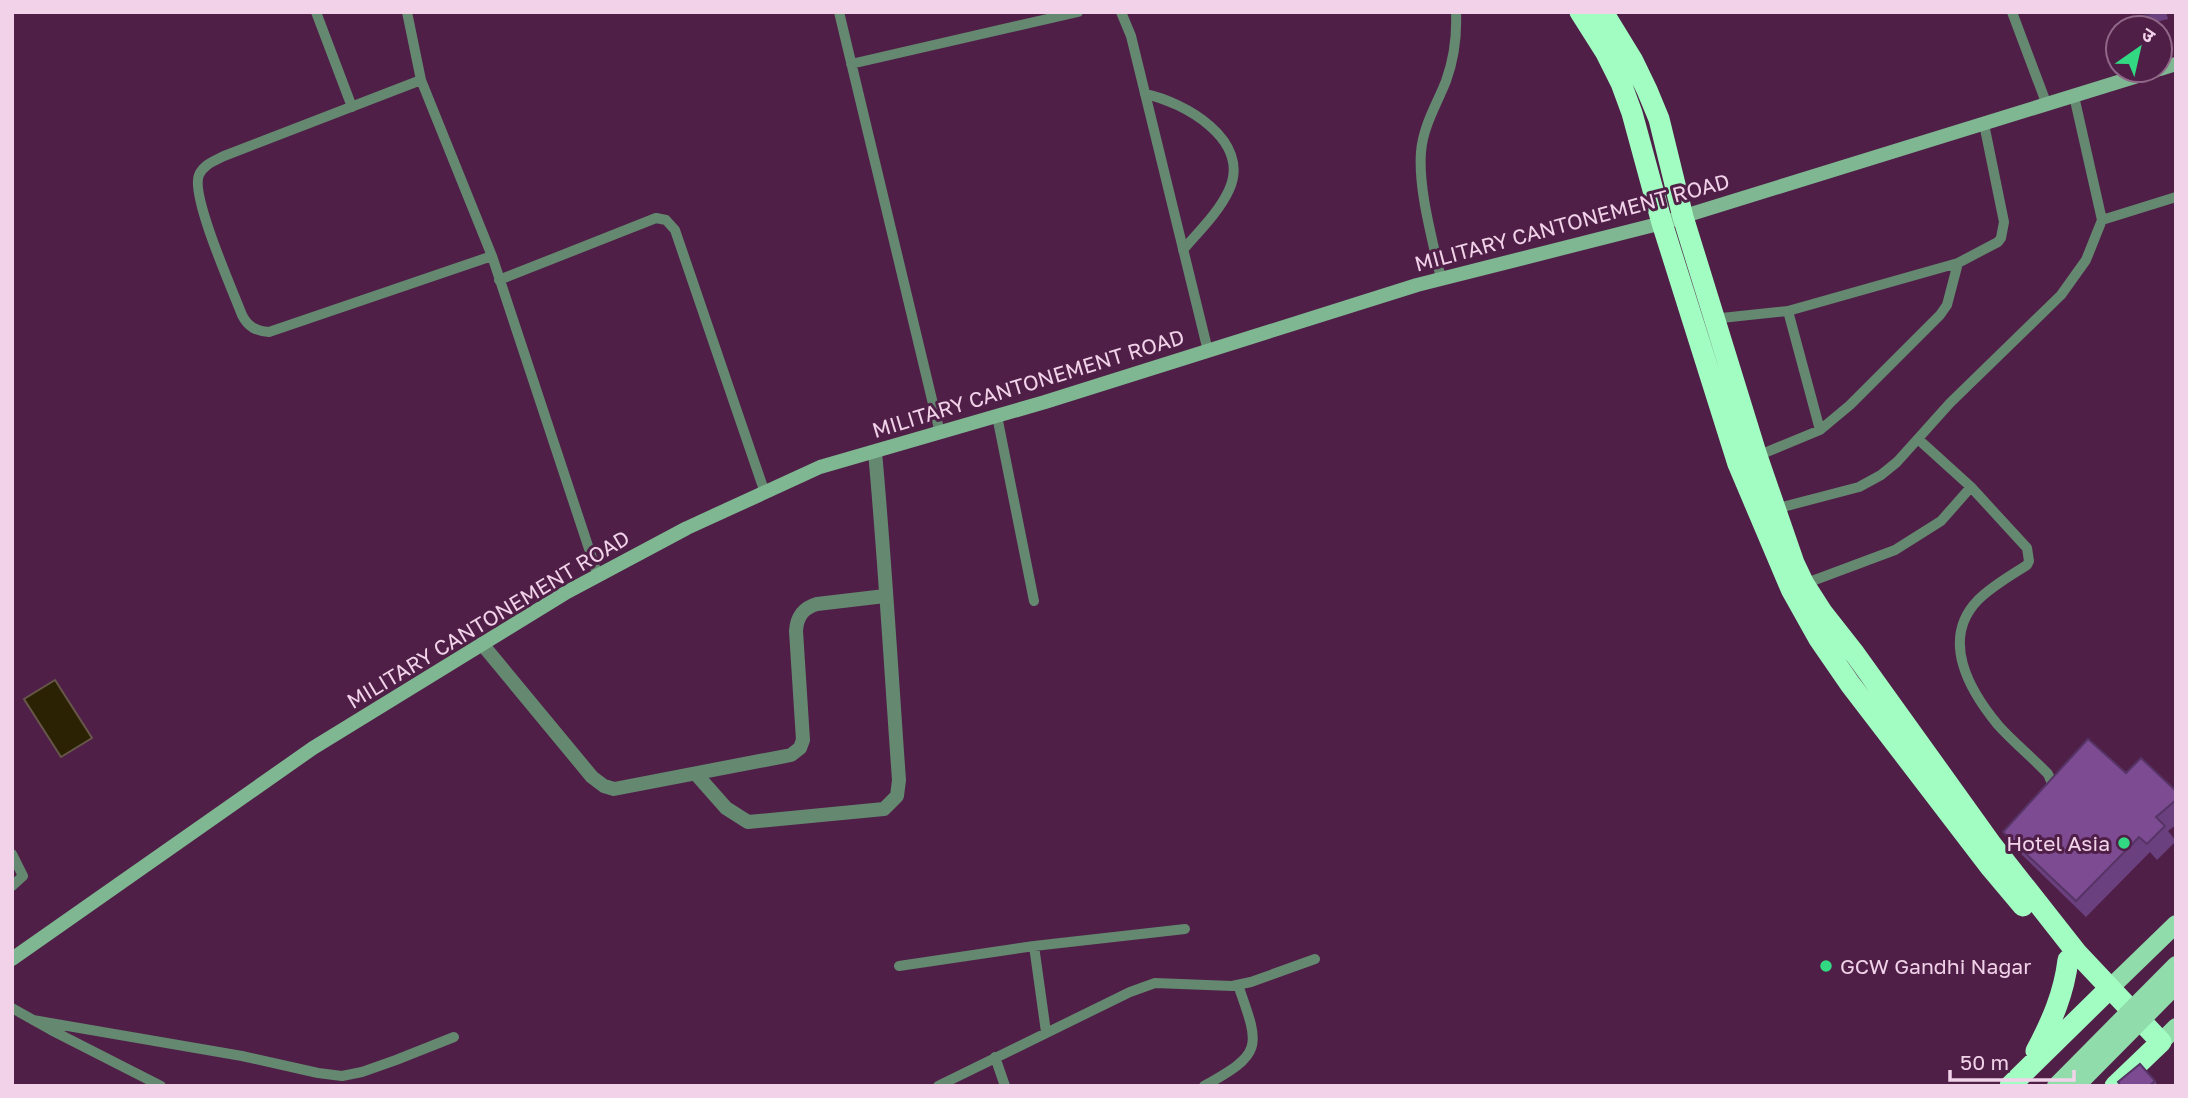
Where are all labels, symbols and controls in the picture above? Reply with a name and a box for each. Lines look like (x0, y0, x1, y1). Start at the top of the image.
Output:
north arrow (2104, 14, 2174, 84)
text: उ (2138, 22, 2161, 48)
street label: MILITARY CANTONEMENT ROAD (1412, 167, 1732, 277)
street label: MILITARY CANTONEMENT ROAD (869, 323, 1187, 443)
street label: MILITARY CANTONEMENT ROAD (342, 524, 634, 714)
place label: Hotel Asia (2006, 830, 2110, 856)
marker: Hotel Asia (2116, 835, 2132, 851)
place label: GCW Gandhi Nagar (1840, 953, 2031, 979)
marker: GCW Gandhi Nagar (1818, 958, 1834, 974)
scale bar (1950, 1038, 2074, 1082)
text: 50 m (1960, 1049, 2009, 1075)

